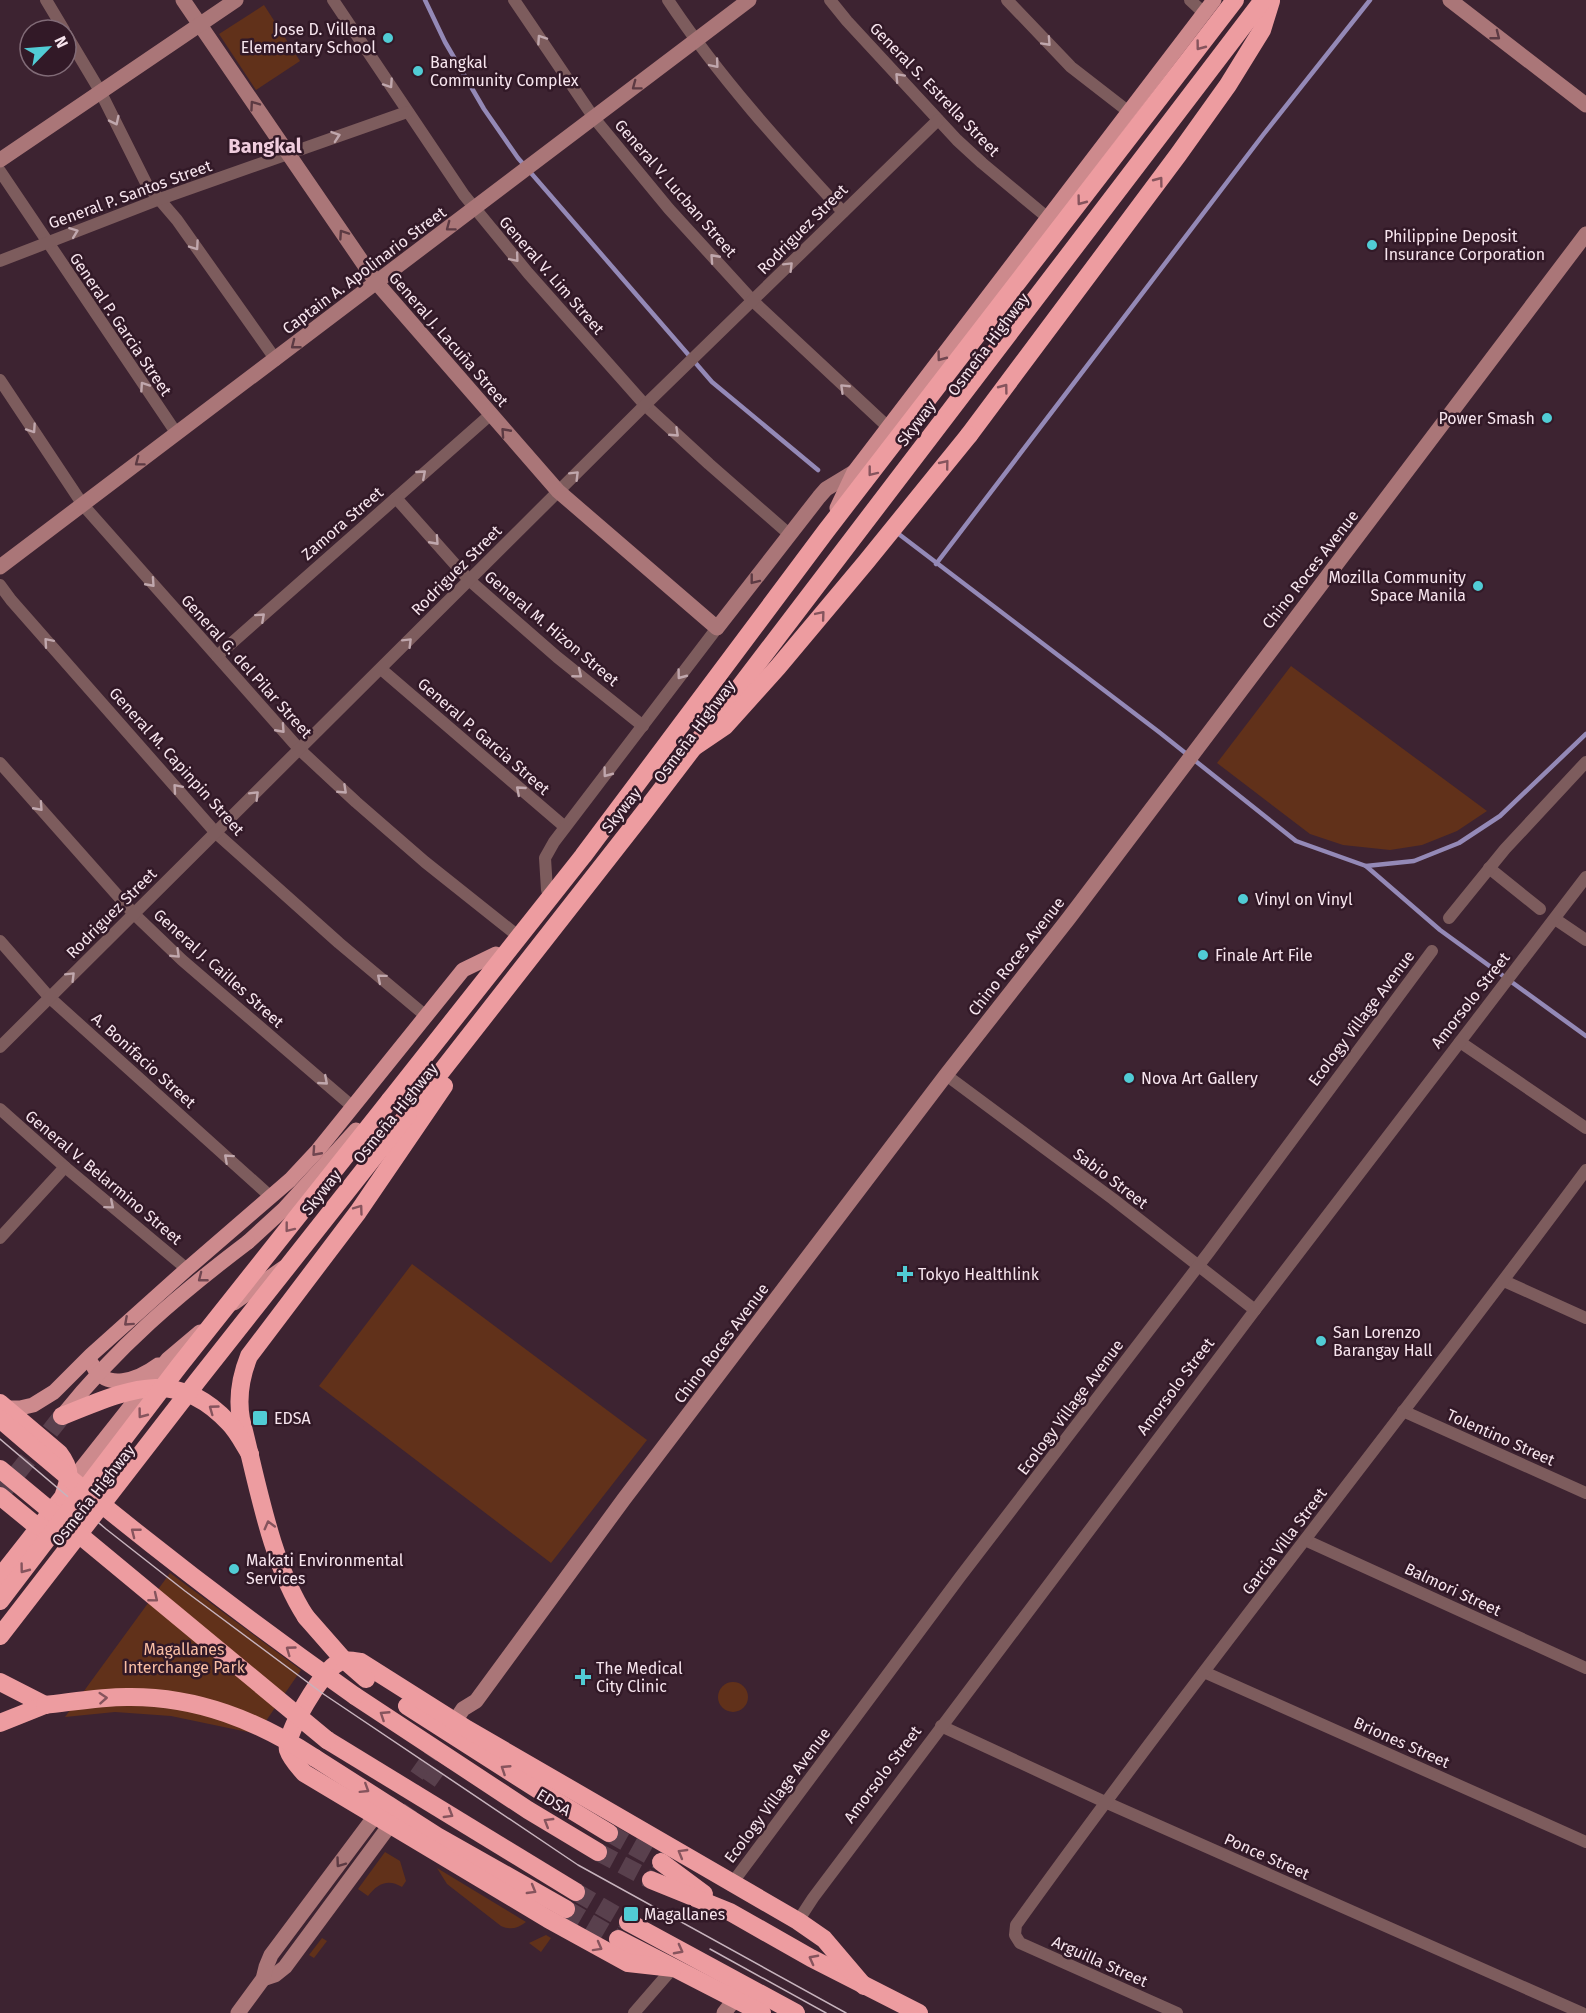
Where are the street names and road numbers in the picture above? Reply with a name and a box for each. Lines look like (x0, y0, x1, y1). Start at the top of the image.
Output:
street label: General S. Estrella Street (866, 19, 1004, 160)
street label: General V. Lucban Street (611, 116, 741, 261)
street label: General P. Santos Street (46, 156, 215, 233)
street label: Rodriguez Street (753, 180, 852, 278)
street label: Captain A. Apolinario Street (279, 203, 450, 338)
street label: General V. Lim Street (495, 212, 608, 338)
street label: General P. Garcia Street (66, 249, 176, 400)
street label: General J. Lacuña Street (385, 268, 512, 411)
street label: Osmeña Highway (943, 289, 1033, 400)
street label: Skyway (893, 397, 940, 450)
street label: Zamora Street (298, 483, 387, 564)
street label: Chino Roces Avenue (1258, 506, 1363, 632)
street label: Rodriguez Street (407, 521, 506, 619)
street label: General M. Hizon Street (481, 567, 623, 690)
street label: General G. del Pilar Street (177, 591, 316, 742)
street label: General P. Garcia Street (414, 674, 554, 799)
street label: Osmeña Highway (649, 676, 739, 787)
street label: General M. Capinpin Street (105, 683, 248, 839)
street label: Skyway (598, 784, 645, 837)
street label: Rodriguez Street (62, 864, 161, 962)
street label: Chino Roces Avenue (964, 893, 1069, 1019)
street label: General J. Cailles Street (150, 905, 288, 1032)
street label: Ecology Village Avenue (1304, 947, 1419, 1090)
street label: Amorsolo Street (1427, 948, 1514, 1052)
street label: A. Bonifacio Street (88, 1009, 200, 1112)
street label: Osmeña Highway (349, 1059, 442, 1167)
street label: General V. Belarmino Street (21, 1106, 186, 1249)
street label: Sabio Street (1070, 1144, 1152, 1213)
street label: Skyway (298, 1166, 345, 1219)
street label: Chino Roces Avenue (670, 1280, 773, 1407)
street label: Amorsolo Street (1133, 1334, 1218, 1439)
street label: Ecology Village Avenue (1013, 1336, 1128, 1479)
street label: Tolentino Street (1444, 1405, 1558, 1470)
street label: Osmeña Highway (48, 1441, 139, 1550)
street label: Garcia Villa Street (1238, 1484, 1331, 1598)
street label: Balmori Street (1401, 1559, 1504, 1620)
street label: Briones Street (1351, 1713, 1453, 1772)
street label: Amorsolo Street (840, 1722, 925, 1827)
street label: Ecology Village Avenue (720, 1724, 835, 1867)
street label: EDSA (533, 1785, 575, 1820)
street label: Ponce Street (1221, 1829, 1313, 1884)
street label: Arguilla Street (1049, 1932, 1151, 1991)

